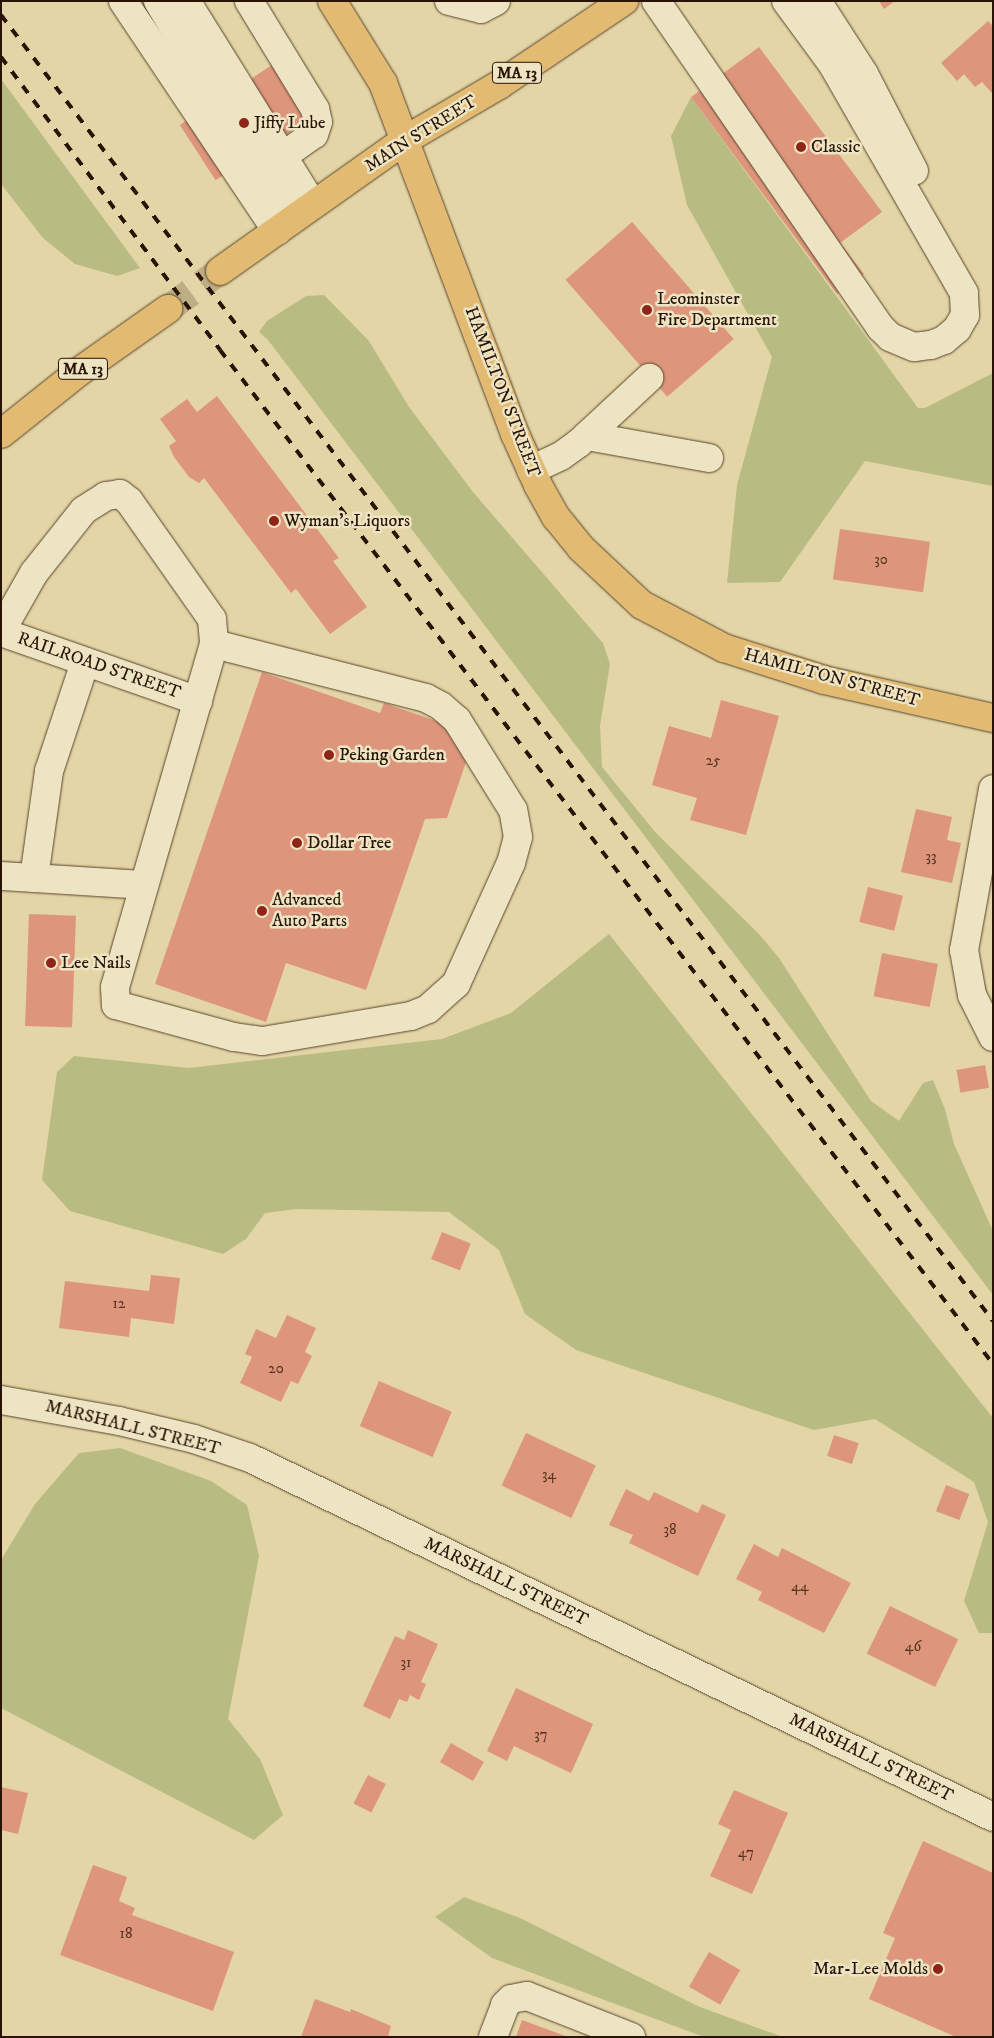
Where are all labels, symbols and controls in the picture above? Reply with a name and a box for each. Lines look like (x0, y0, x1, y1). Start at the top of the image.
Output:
road number: MA 13 (491, 59, 543, 86)
street label: MAIN STREET (361, 91, 481, 177)
place label: Jiffy Lube (254, 112, 325, 134)
marker: Jiffy Lube (238, 117, 250, 129)
place label: Classic (811, 136, 860, 158)
marker: Classic (795, 141, 807, 153)
place label: Leominster Fire Department (657, 289, 777, 332)
street label: HAMILTON STREET (459, 304, 545, 480)
marker: Leominster Fire Department (641, 304, 653, 316)
road number: MA 13 (57, 356, 109, 382)
place label: Wyman's Liquors (284, 510, 410, 532)
marker: Wyman's Liquors (268, 515, 280, 527)
house number: 30 (874, 551, 888, 569)
street label: RAILROAD STREET (15, 628, 183, 704)
street label: HAMILTON STREET (742, 644, 922, 712)
place label: Peking Garden (339, 744, 445, 766)
marker: Peking Garden (323, 749, 335, 761)
house number: 25 (706, 752, 720, 770)
place label: Dollar Tree (307, 832, 391, 854)
marker: Dollar Tree (291, 837, 303, 849)
house number: 33 (925, 848, 937, 866)
place label: Advanced Auto Parts (272, 890, 347, 932)
marker: Advanced Auto Parts (256, 905, 268, 917)
place label: Lee Nails (61, 952, 131, 974)
marker: Lee Nails (45, 957, 57, 969)
house number: 12 (113, 1295, 125, 1313)
house number: 20 (268, 1360, 284, 1378)
street label: MARSHALL STREET (43, 1396, 223, 1460)
house number: 34 (542, 1466, 556, 1484)
house number: 38 (663, 1521, 677, 1539)
street label: MARSHALL STREET (420, 1533, 592, 1631)
house number: 44 (791, 1578, 809, 1596)
house number: 46 (905, 1638, 921, 1656)
house number: 31 (400, 1654, 412, 1672)
street label: MARSHALL STREET (785, 1709, 957, 1807)
house number: 37 (534, 1726, 548, 1744)
house number: 47 (738, 1844, 754, 1862)
house number: 18 (119, 1925, 133, 1943)
place label: Mar-Lee Molds (813, 1958, 928, 1980)
marker: Mar-Lee Molds (932, 1963, 944, 1975)

